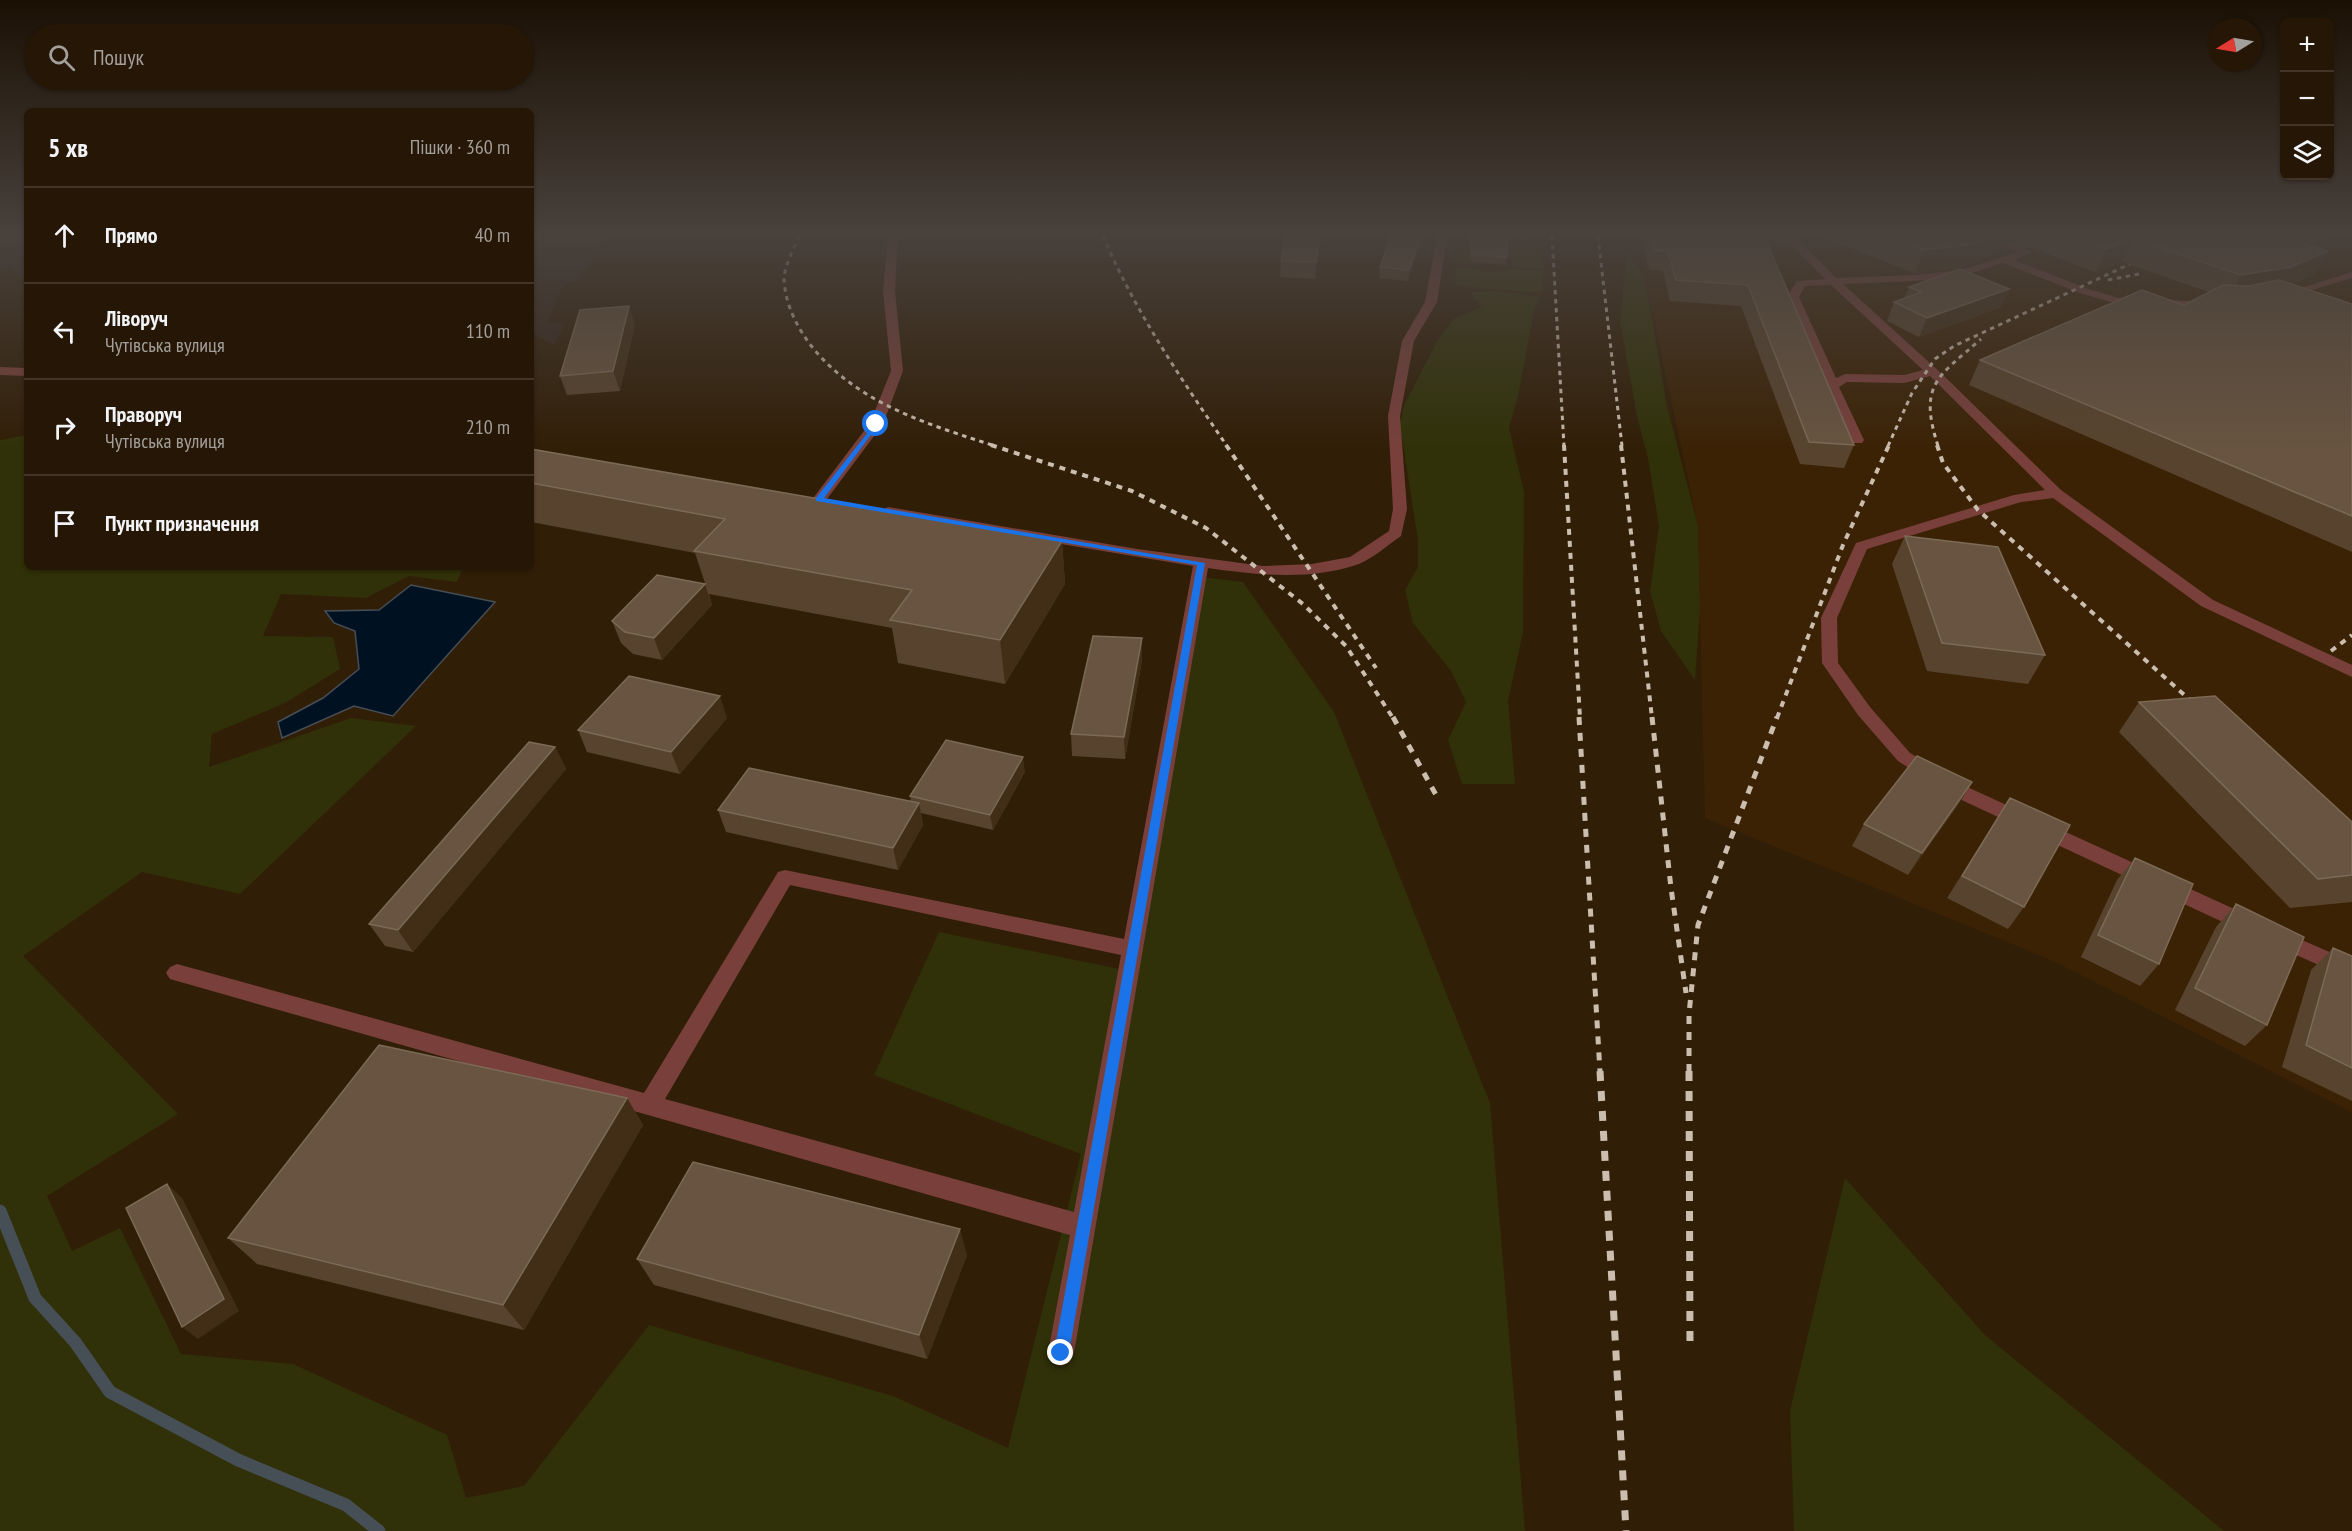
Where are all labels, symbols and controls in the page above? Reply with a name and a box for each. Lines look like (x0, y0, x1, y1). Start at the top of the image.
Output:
north arrow (2208, 18, 2262, 72)
map controls (2280, 18, 2334, 180)
button: + (2280, 18, 2334, 72)
search box (24, 24, 534, 90)
icon: search (45, 41, 78, 74)
text: Пошук (93, 43, 144, 71)
button: − (2280, 72, 2334, 126)
button: layers (2280, 126, 2334, 180)
text: 5 хв (48, 131, 88, 164)
text: Пішки · 360 m (410, 134, 510, 160)
icon: ahead (48, 219, 81, 252)
text: Прямо (105, 221, 158, 249)
text: 40 m (475, 222, 510, 248)
text: Ліворуч (105, 304, 168, 332)
icon: left (48, 315, 81, 348)
text: 110 m (466, 318, 510, 344)
text: Чутівська вулиця (105, 332, 225, 358)
text: Праворуч (105, 400, 182, 428)
route start (862, 410, 888, 436)
icon: right (48, 411, 81, 444)
text: 210 m (466, 414, 510, 440)
text: Чутівська вулиця (105, 428, 225, 454)
icon: arrive (48, 507, 81, 540)
text: Пункт призначення (105, 509, 259, 537)
route end (1047, 1339, 1073, 1365)

